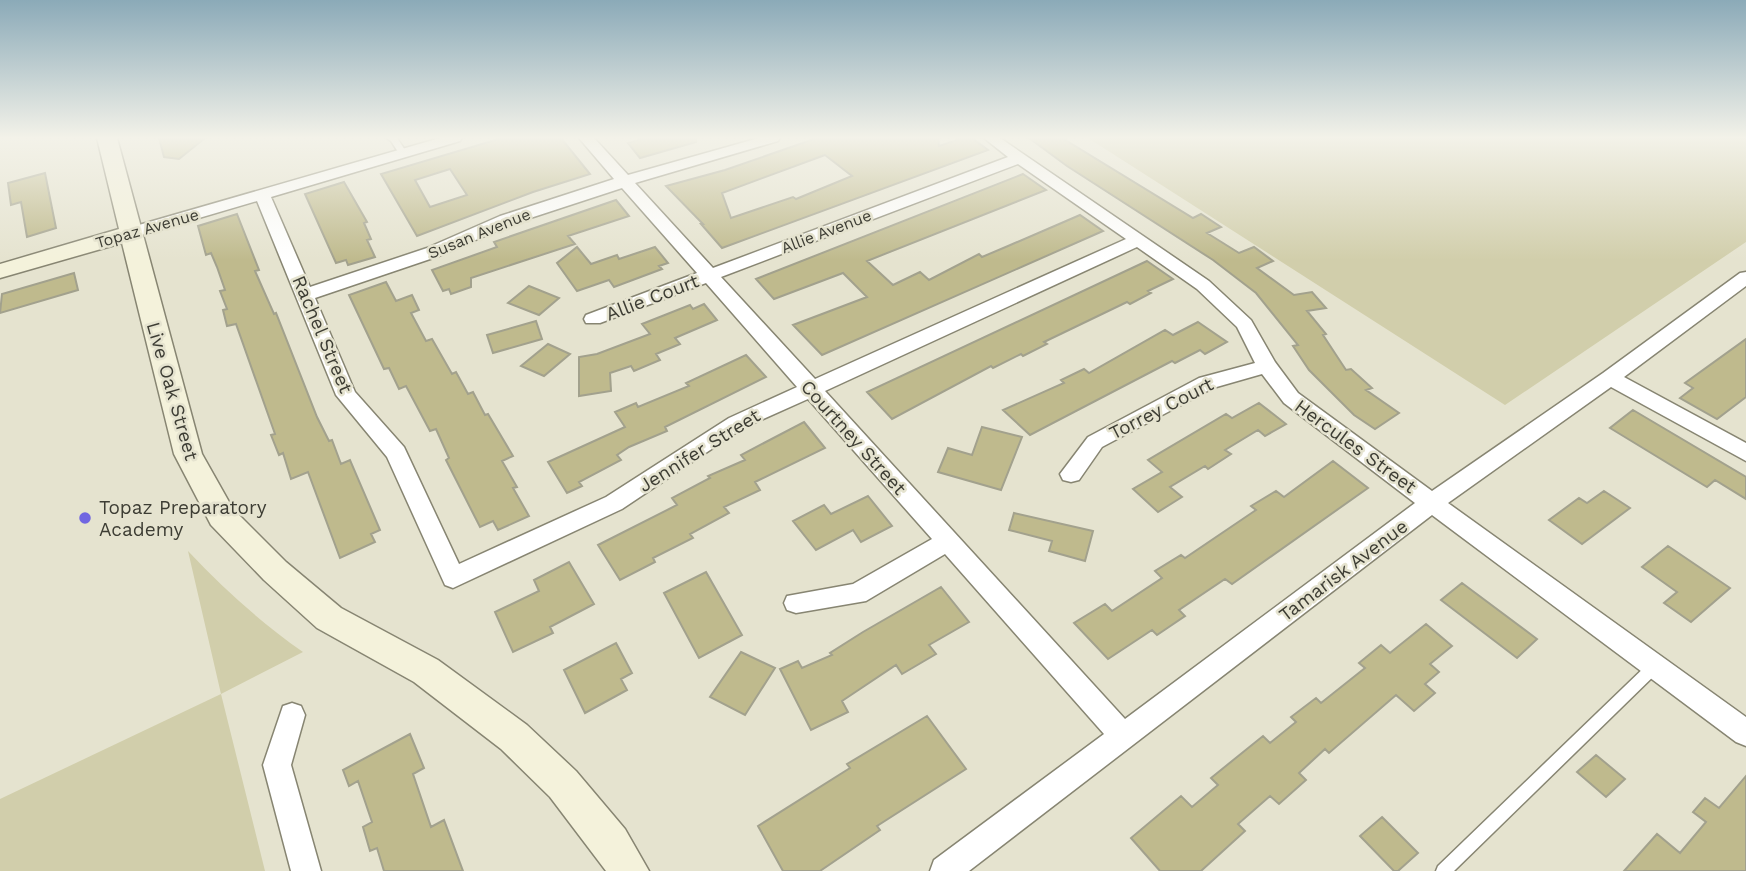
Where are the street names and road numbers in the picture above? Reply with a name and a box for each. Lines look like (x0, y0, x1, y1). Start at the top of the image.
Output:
street label: Susan Avenue (425, 204, 533, 263)
street label: Topaz Avenue (93, 205, 201, 252)
street label: Allie Avenue (778, 206, 874, 257)
street label: Allie Court (602, 269, 702, 326)
street label: Rachel Street (287, 272, 358, 397)
street label: Live Oak Street (142, 319, 203, 463)
street label: Torrey Court (1105, 372, 1217, 444)
street label: Courtney Street (796, 375, 911, 500)
street label: Hercules Street (1290, 394, 1421, 498)
street label: Jennifer Street (634, 404, 764, 497)
street label: Tamarisk Avenue (1274, 514, 1412, 626)

